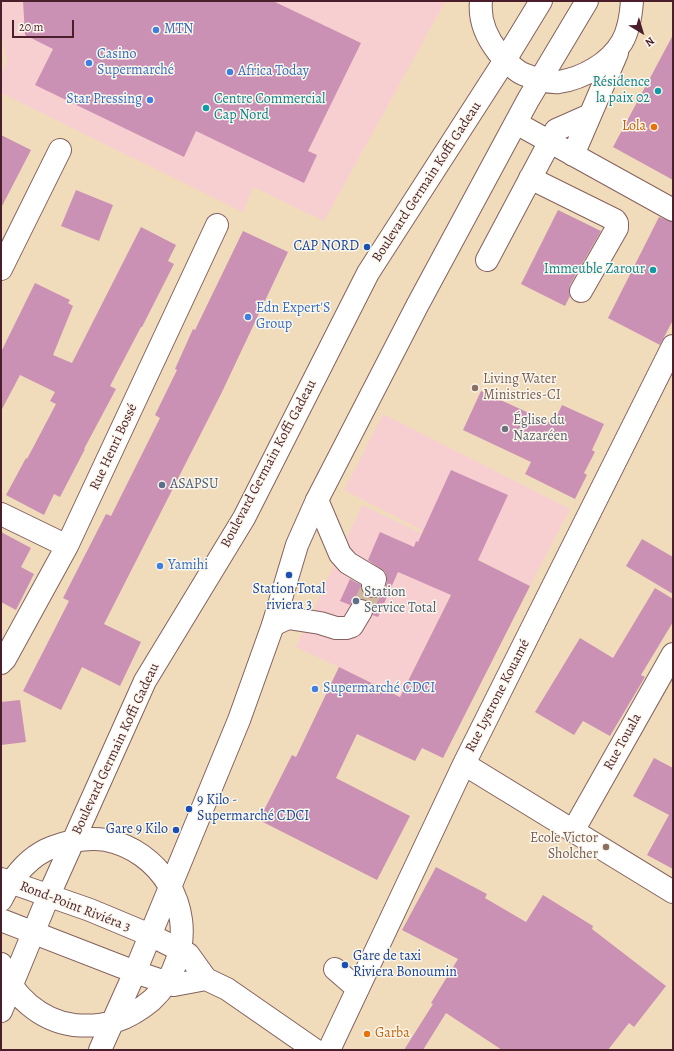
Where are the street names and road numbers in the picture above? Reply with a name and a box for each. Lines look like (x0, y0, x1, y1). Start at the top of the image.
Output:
street label: Boulevard Germain Koffi Gadeau (369, 99, 485, 265)
street label: Boulevard Germain Koffi Gadeau (217, 377, 321, 551)
street label: Rue Henri Bossé (87, 401, 141, 493)
street label: Rue Lystrone Kouamé (462, 637, 534, 755)
street label: Boulevard Germain Koffi Gadeau (69, 660, 163, 838)
street label: Rue Touala (600, 711, 646, 773)
street label: Rond-Point Riviéra 3 (17, 878, 133, 936)

